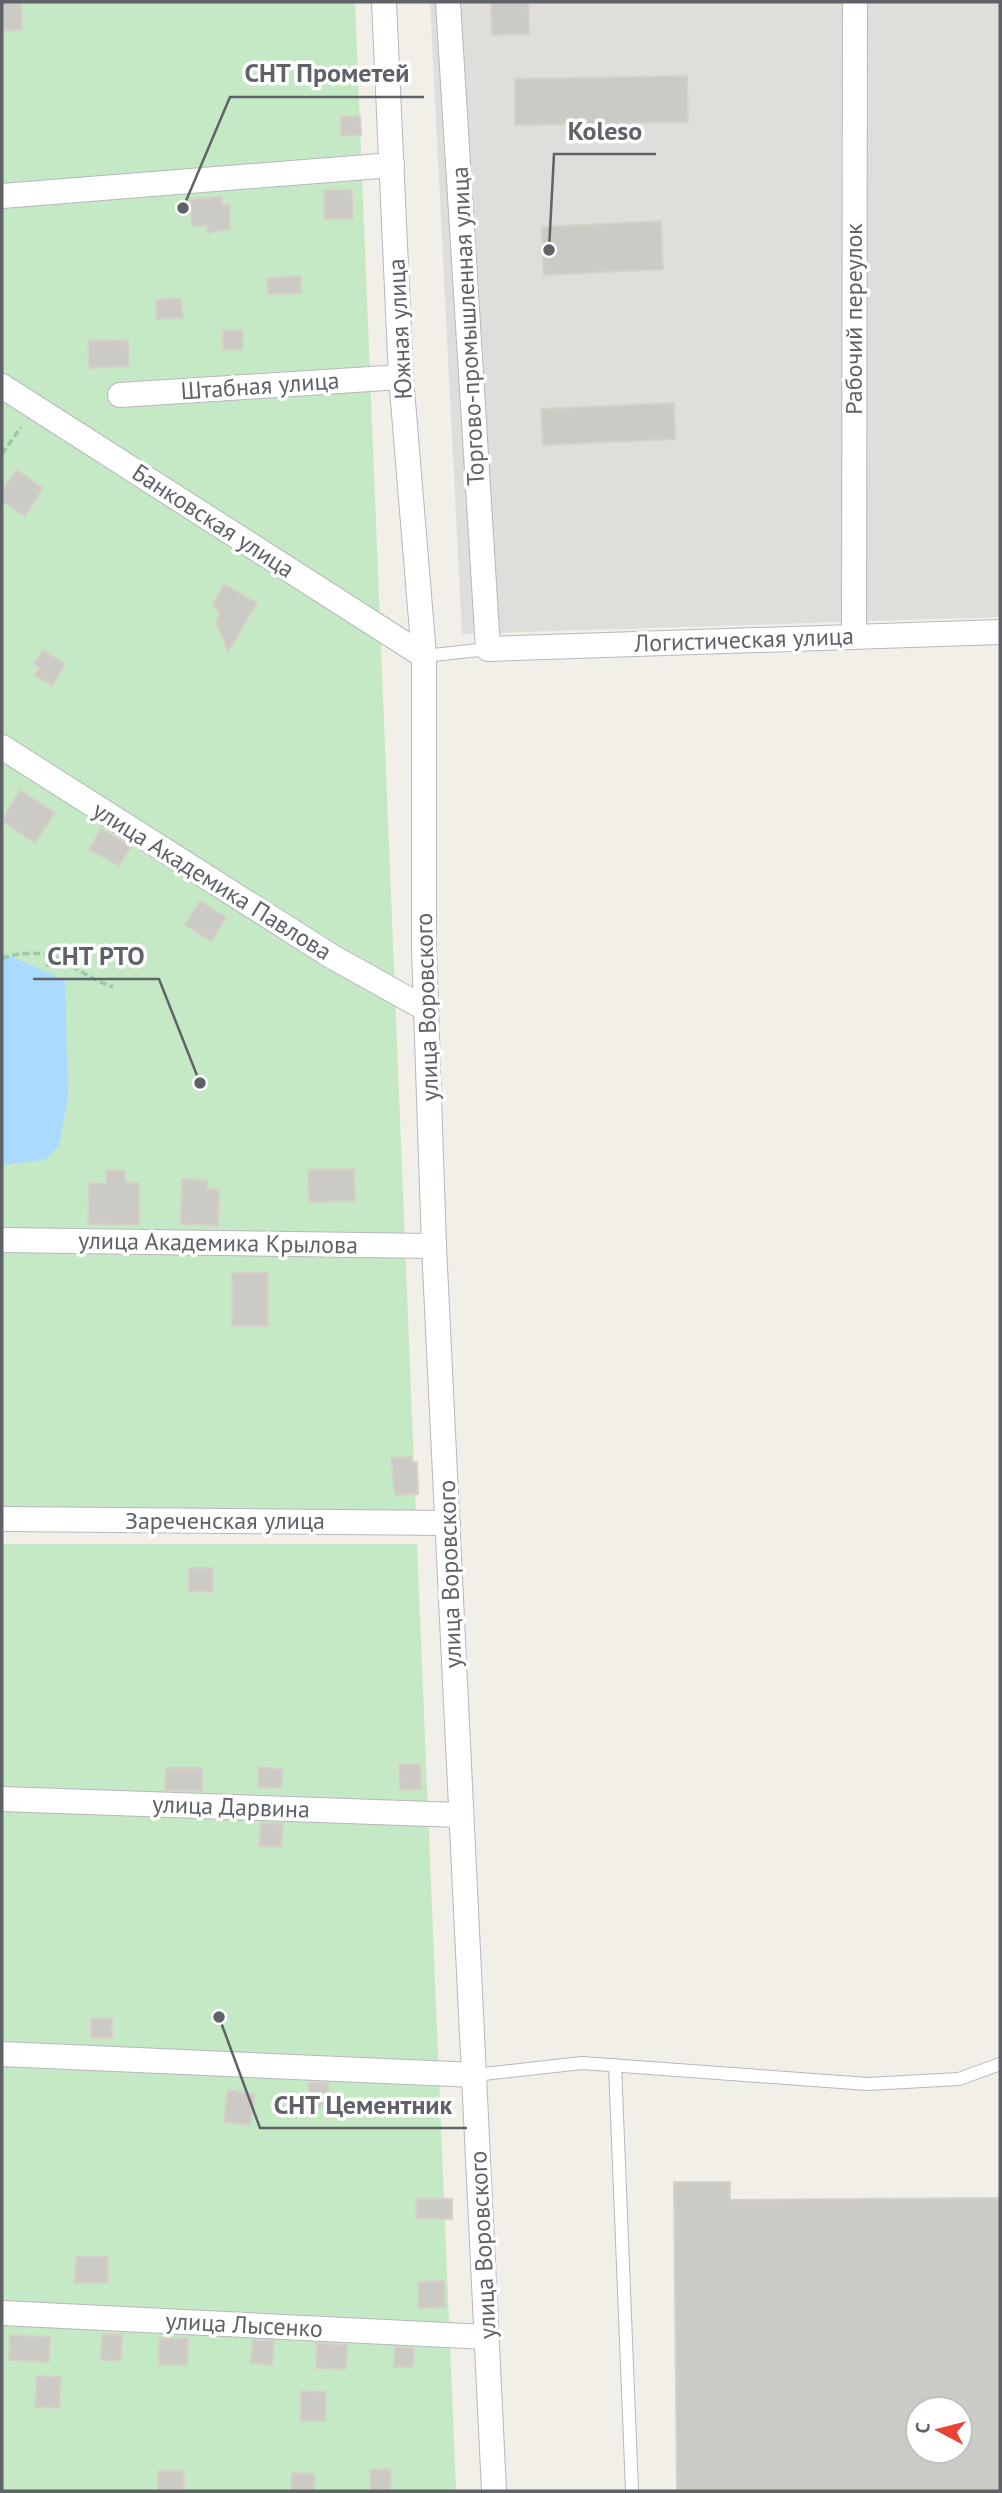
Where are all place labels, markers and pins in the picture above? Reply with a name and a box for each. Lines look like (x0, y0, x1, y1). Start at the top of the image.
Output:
callout: СНТ Прометей (230, 50, 424, 97)
callout: Koleso (554, 107, 656, 154)
callout: СНТ РТО (33, 932, 159, 979)
callout: СНТ Цементник (260, 2081, 467, 2128)

